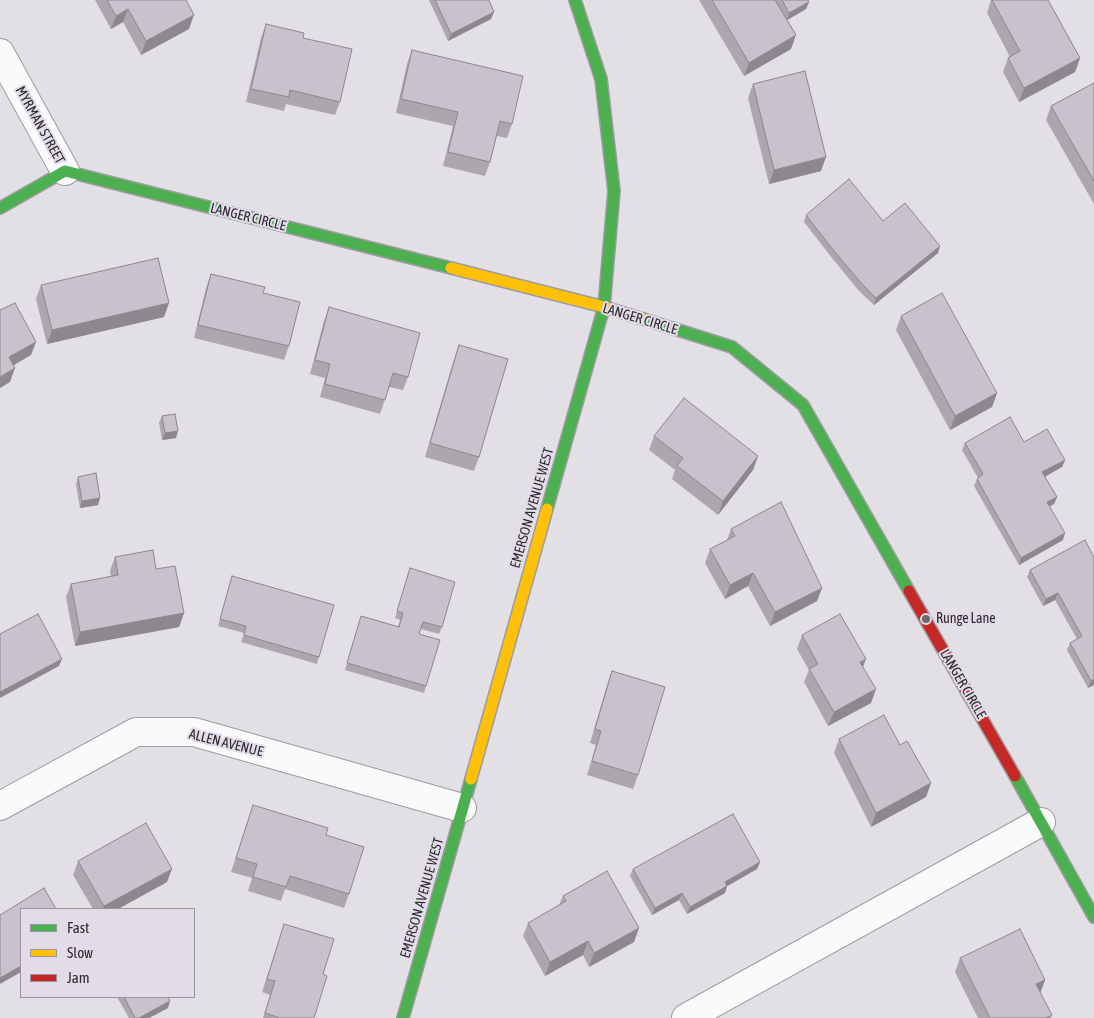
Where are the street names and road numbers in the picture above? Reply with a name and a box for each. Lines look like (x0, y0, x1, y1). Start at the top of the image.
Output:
street label: MYRMAN STREET (12, 83, 68, 167)
street label: LANGER CIRCLE (208, 200, 288, 234)
street label: LANGER CIRCLE (601, 300, 679, 338)
street label: EMERSON AVENUE WEST (507, 446, 557, 570)
street label: LANGER CIRCLE (936, 646, 990, 722)
street label: ALLEN AVENUE (187, 726, 265, 760)
street label: EMERSON AVENUE WEST (397, 836, 447, 960)

